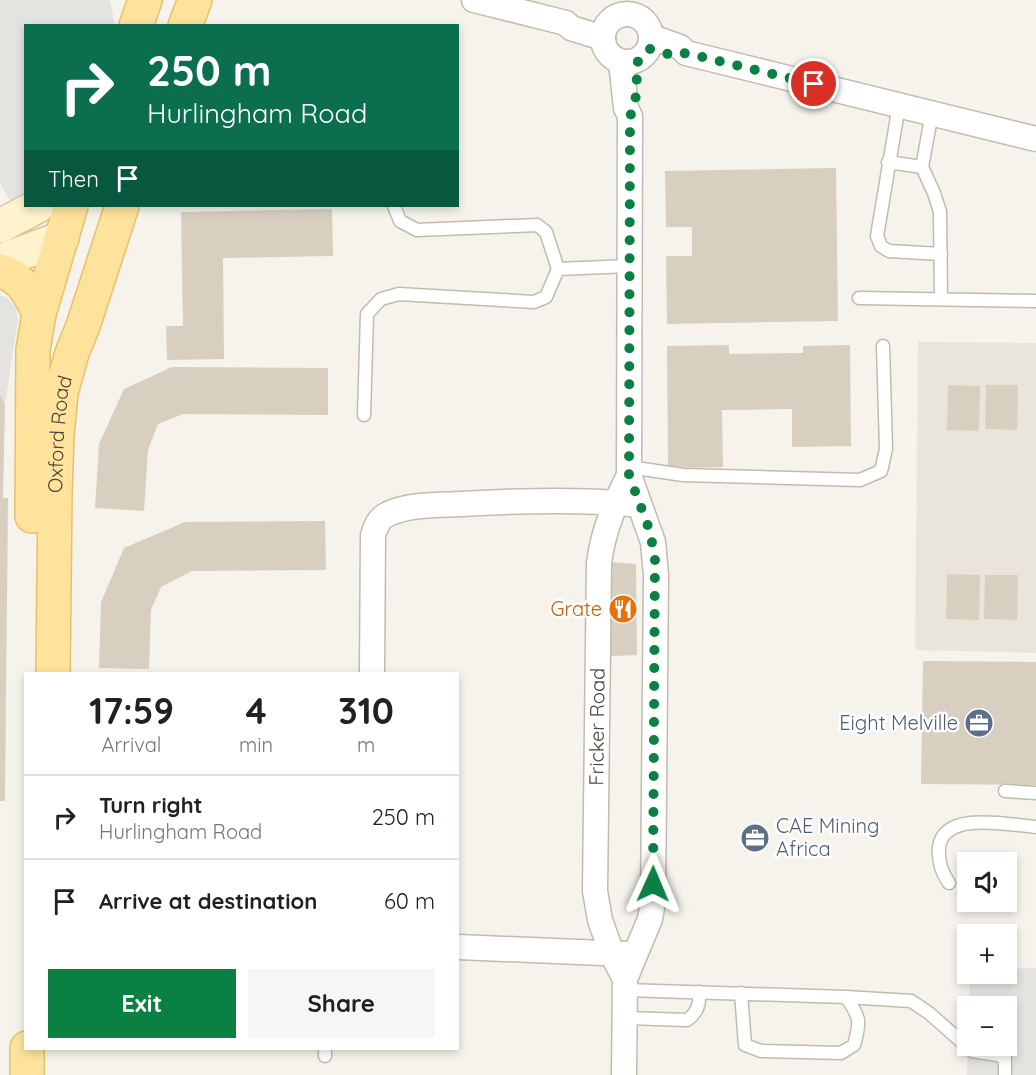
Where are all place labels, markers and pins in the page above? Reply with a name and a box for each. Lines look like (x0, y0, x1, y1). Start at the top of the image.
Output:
pin (788, 58, 839, 109)
restaurant icon: Grate (607, 593, 639, 625)
place label: Grate (551, 596, 602, 621)
office icon: Eight Melville (963, 707, 995, 739)
place label: Eight Melville (839, 710, 958, 735)
place label: CAE Mining Africa (776, 813, 880, 861)
office icon: CAE Mining Africa (739, 822, 771, 854)

